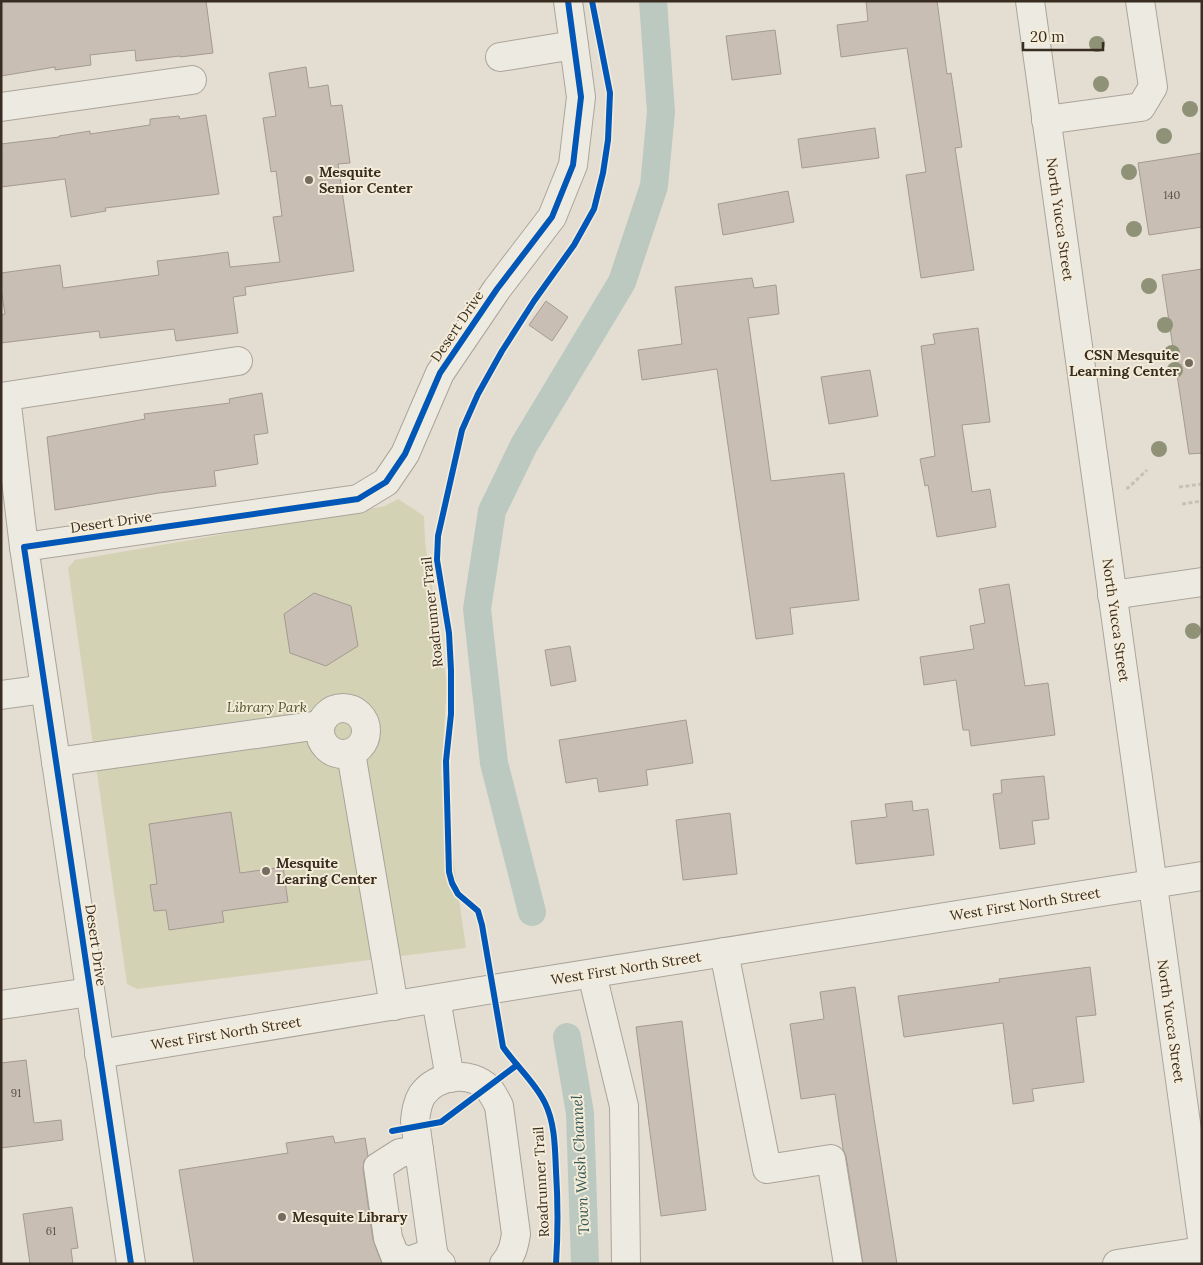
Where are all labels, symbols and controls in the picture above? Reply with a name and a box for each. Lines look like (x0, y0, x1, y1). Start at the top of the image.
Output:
scale bar (1023, 20, 1103, 52)
text: 20 m (1030, 27, 1065, 46)
street label: North Yucca Street (1042, 156, 1078, 282)
place label: Mesquite Senior Center (319, 163, 413, 197)
marker: Mesquite Senior Center (303, 174, 315, 186)
house number: 140 (1164, 188, 1181, 202)
street label: Desert Drive (427, 286, 488, 365)
place label: CSN Mesquite Learning Center (1069, 346, 1179, 380)
marker: CSN Mesquite Learning Center (1183, 357, 1195, 369)
street label: Desert Drive (69, 507, 153, 537)
street label: Roadrunner Trail (417, 556, 447, 668)
street label: North Yucca Street (1098, 557, 1134, 683)
park label: Library Park (227, 698, 307, 716)
place label: Mesquite Learing Center (276, 854, 377, 888)
marker: Mesquite Learing Center (260, 865, 272, 877)
street label: West First North Street (949, 883, 1102, 925)
street label: Desert Drive (81, 903, 111, 987)
street label: West First North Street (550, 947, 703, 989)
street label: North Yucca Street (1153, 958, 1189, 1084)
street label: West First North Street (150, 1012, 303, 1054)
house number: 91 (11, 1086, 21, 1100)
water label: Town Wash Channel (567, 1094, 593, 1235)
street label: Roadrunner Trail (529, 1126, 553, 1238)
place label: Mesquite Library (292, 1208, 408, 1226)
marker: Mesquite Library (276, 1211, 288, 1223)
house number: 61 (46, 1224, 56, 1238)

